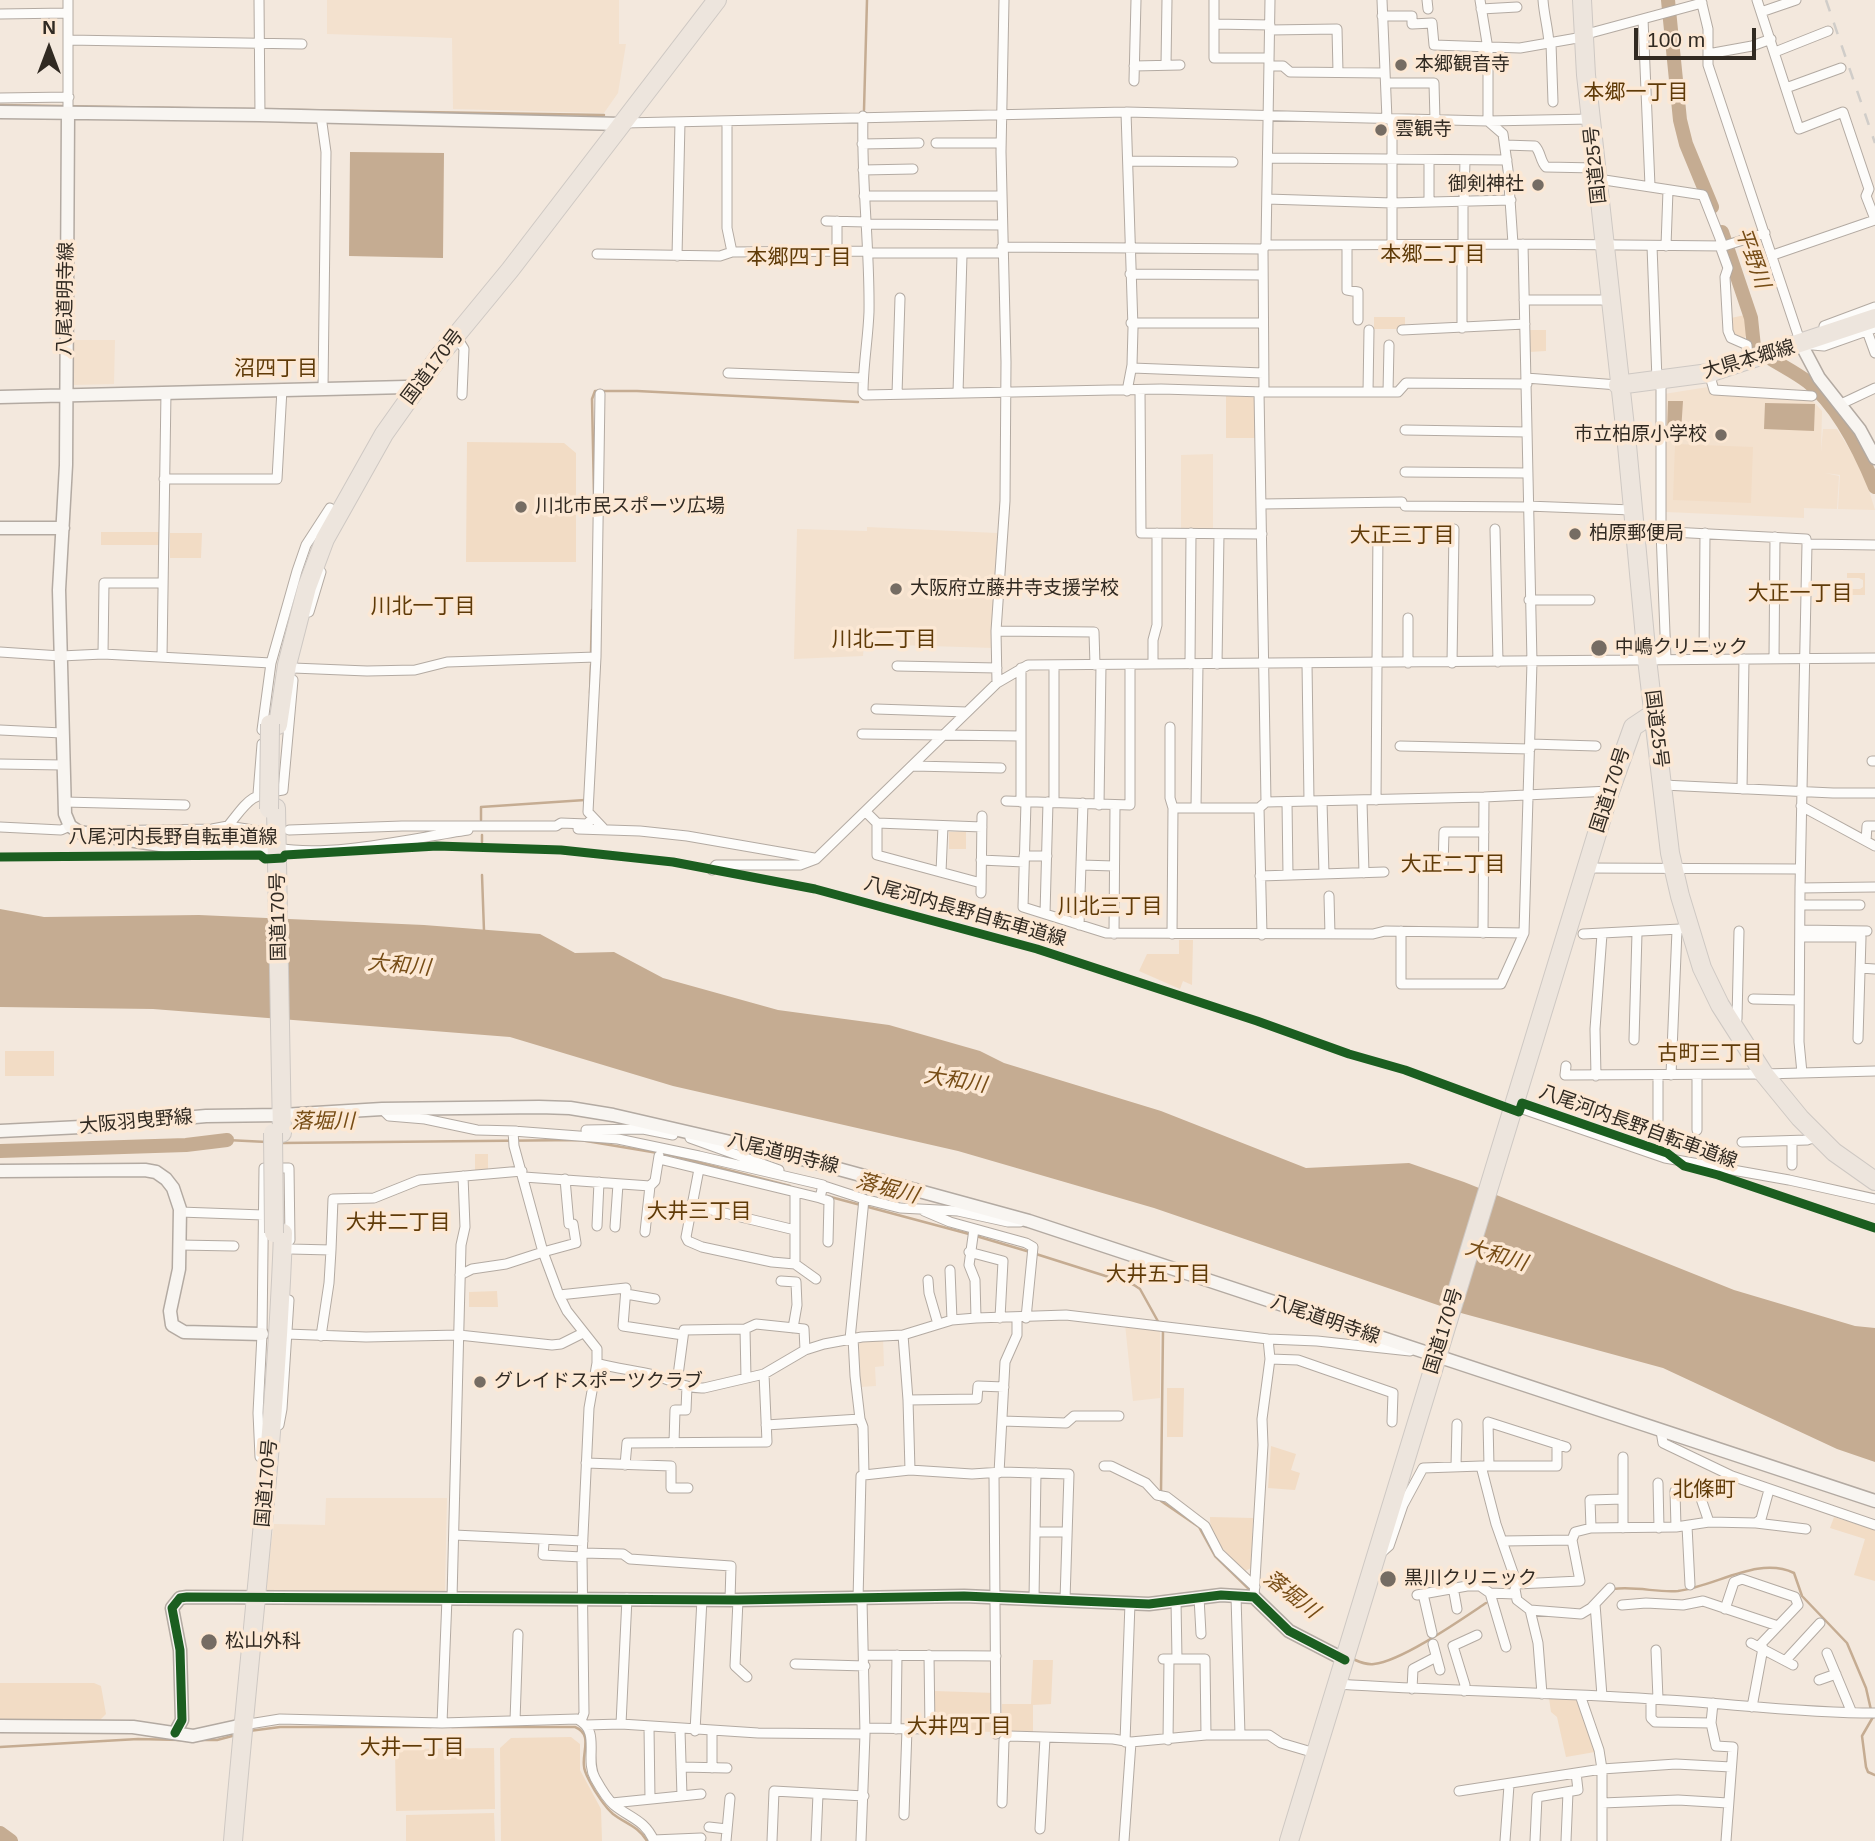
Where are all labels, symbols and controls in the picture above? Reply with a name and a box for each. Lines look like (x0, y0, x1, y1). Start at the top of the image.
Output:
north arrow (14, 14, 84, 84)
scale bar (1637, 14, 1759, 58)
text: N (42, 17, 56, 38)
text: 100 m (1647, 28, 1705, 51)
place label: 本郷観音寺 (1415, 54, 1510, 76)
marker: 本郷観音寺 (1393, 57, 1409, 73)
district label: 本郷一丁目 (1584, 80, 1688, 106)
place label: 雲観寺 (1395, 119, 1452, 141)
marker: 雲観寺 (1373, 122, 1389, 138)
street label: 国道25号 (1581, 125, 1611, 205)
place label: 御剣神社 (1448, 174, 1524, 196)
marker: 御剣神社 (1530, 177, 1546, 193)
water label: 平野川 (1729, 224, 1775, 292)
street label: 八尾道明寺線 (54, 242, 78, 356)
district label: 本郷二丁目 (1381, 242, 1485, 268)
district label: 本郷四丁目 (747, 245, 851, 271)
street label: 国道170号 (397, 325, 469, 409)
street label: 大県本郷線 (1700, 336, 1798, 384)
district label: 沼四丁目 (234, 356, 318, 382)
place label: 市立柏原小学校 (1574, 424, 1707, 446)
marker: 市立柏原小学校 (1713, 427, 1729, 443)
place label: 川北市民スポーツ広場 (535, 496, 725, 518)
marker: 川北市民スポーツ広場 (513, 499, 529, 515)
district label: 大正三丁目 (1350, 523, 1454, 549)
place label: 柏原郵便局 (1589, 523, 1684, 545)
marker: 柏原郵便局 (1567, 526, 1583, 542)
place label: 大阪府立藤井寺支援学校 (910, 578, 1119, 600)
marker: 大阪府立藤井寺支援学校 (888, 581, 904, 597)
district label: 大正一丁目 (1748, 581, 1852, 607)
district label: 川北一丁目 (371, 594, 475, 620)
district label: 川北二丁目 (832, 627, 936, 653)
place label: 中嶋クリニック (1615, 637, 1748, 659)
marker: 中嶋クリニック (1589, 638, 1609, 658)
street label: 国道25号 (1640, 689, 1672, 769)
street label: 国道170号 (1586, 744, 1636, 836)
street label: 八尾河内長野自転車道線 (69, 827, 277, 849)
district label: 大正二丁目 (1401, 852, 1505, 878)
street label: 国道170号 (267, 872, 291, 962)
street label: 八尾河内長野自転車道線 (861, 872, 1069, 952)
district label: 川北三丁目 (1058, 894, 1162, 920)
water label: 大和川 (367, 951, 431, 981)
district label: 古町三丁目 (1658, 1041, 1762, 1067)
water label: 大和川 (922, 1064, 988, 1098)
street label: 八尾河内長野自転車道線 (1536, 1081, 1740, 1173)
street label: 大阪羽曳野線 (78, 1106, 194, 1138)
water label: 落堀川 (292, 1109, 354, 1135)
street label: 八尾道明寺線 (725, 1129, 841, 1179)
water label: 落堀川 (853, 1169, 921, 1209)
district label: 大井三丁目 (647, 1199, 751, 1225)
district label: 大井二丁目 (346, 1210, 450, 1236)
water label: 大和川 (1462, 1235, 1530, 1277)
district label: 大井五丁目 (1106, 1262, 1210, 1288)
street label: 国道170号 (1420, 1285, 1468, 1377)
street label: 八尾道明寺線 (1267, 1291, 1383, 1349)
place label: グレイドスポーツクラブ (494, 1371, 703, 1393)
marker: グレイドスポーツクラブ (472, 1374, 488, 1390)
street label: 国道170号 (252, 1438, 282, 1528)
district label: 北條町 (1673, 1477, 1735, 1503)
water label: 落堀川 (1258, 1566, 1324, 1624)
place label: 黒川クリニック (1404, 1568, 1537, 1590)
marker: 黒川クリニック (1378, 1569, 1398, 1589)
place label: 松山外科 (225, 1631, 301, 1653)
marker: 松山外科 (199, 1632, 219, 1652)
district label: 大井四丁目 (907, 1714, 1011, 1740)
district label: 大井一丁目 (360, 1735, 464, 1761)

